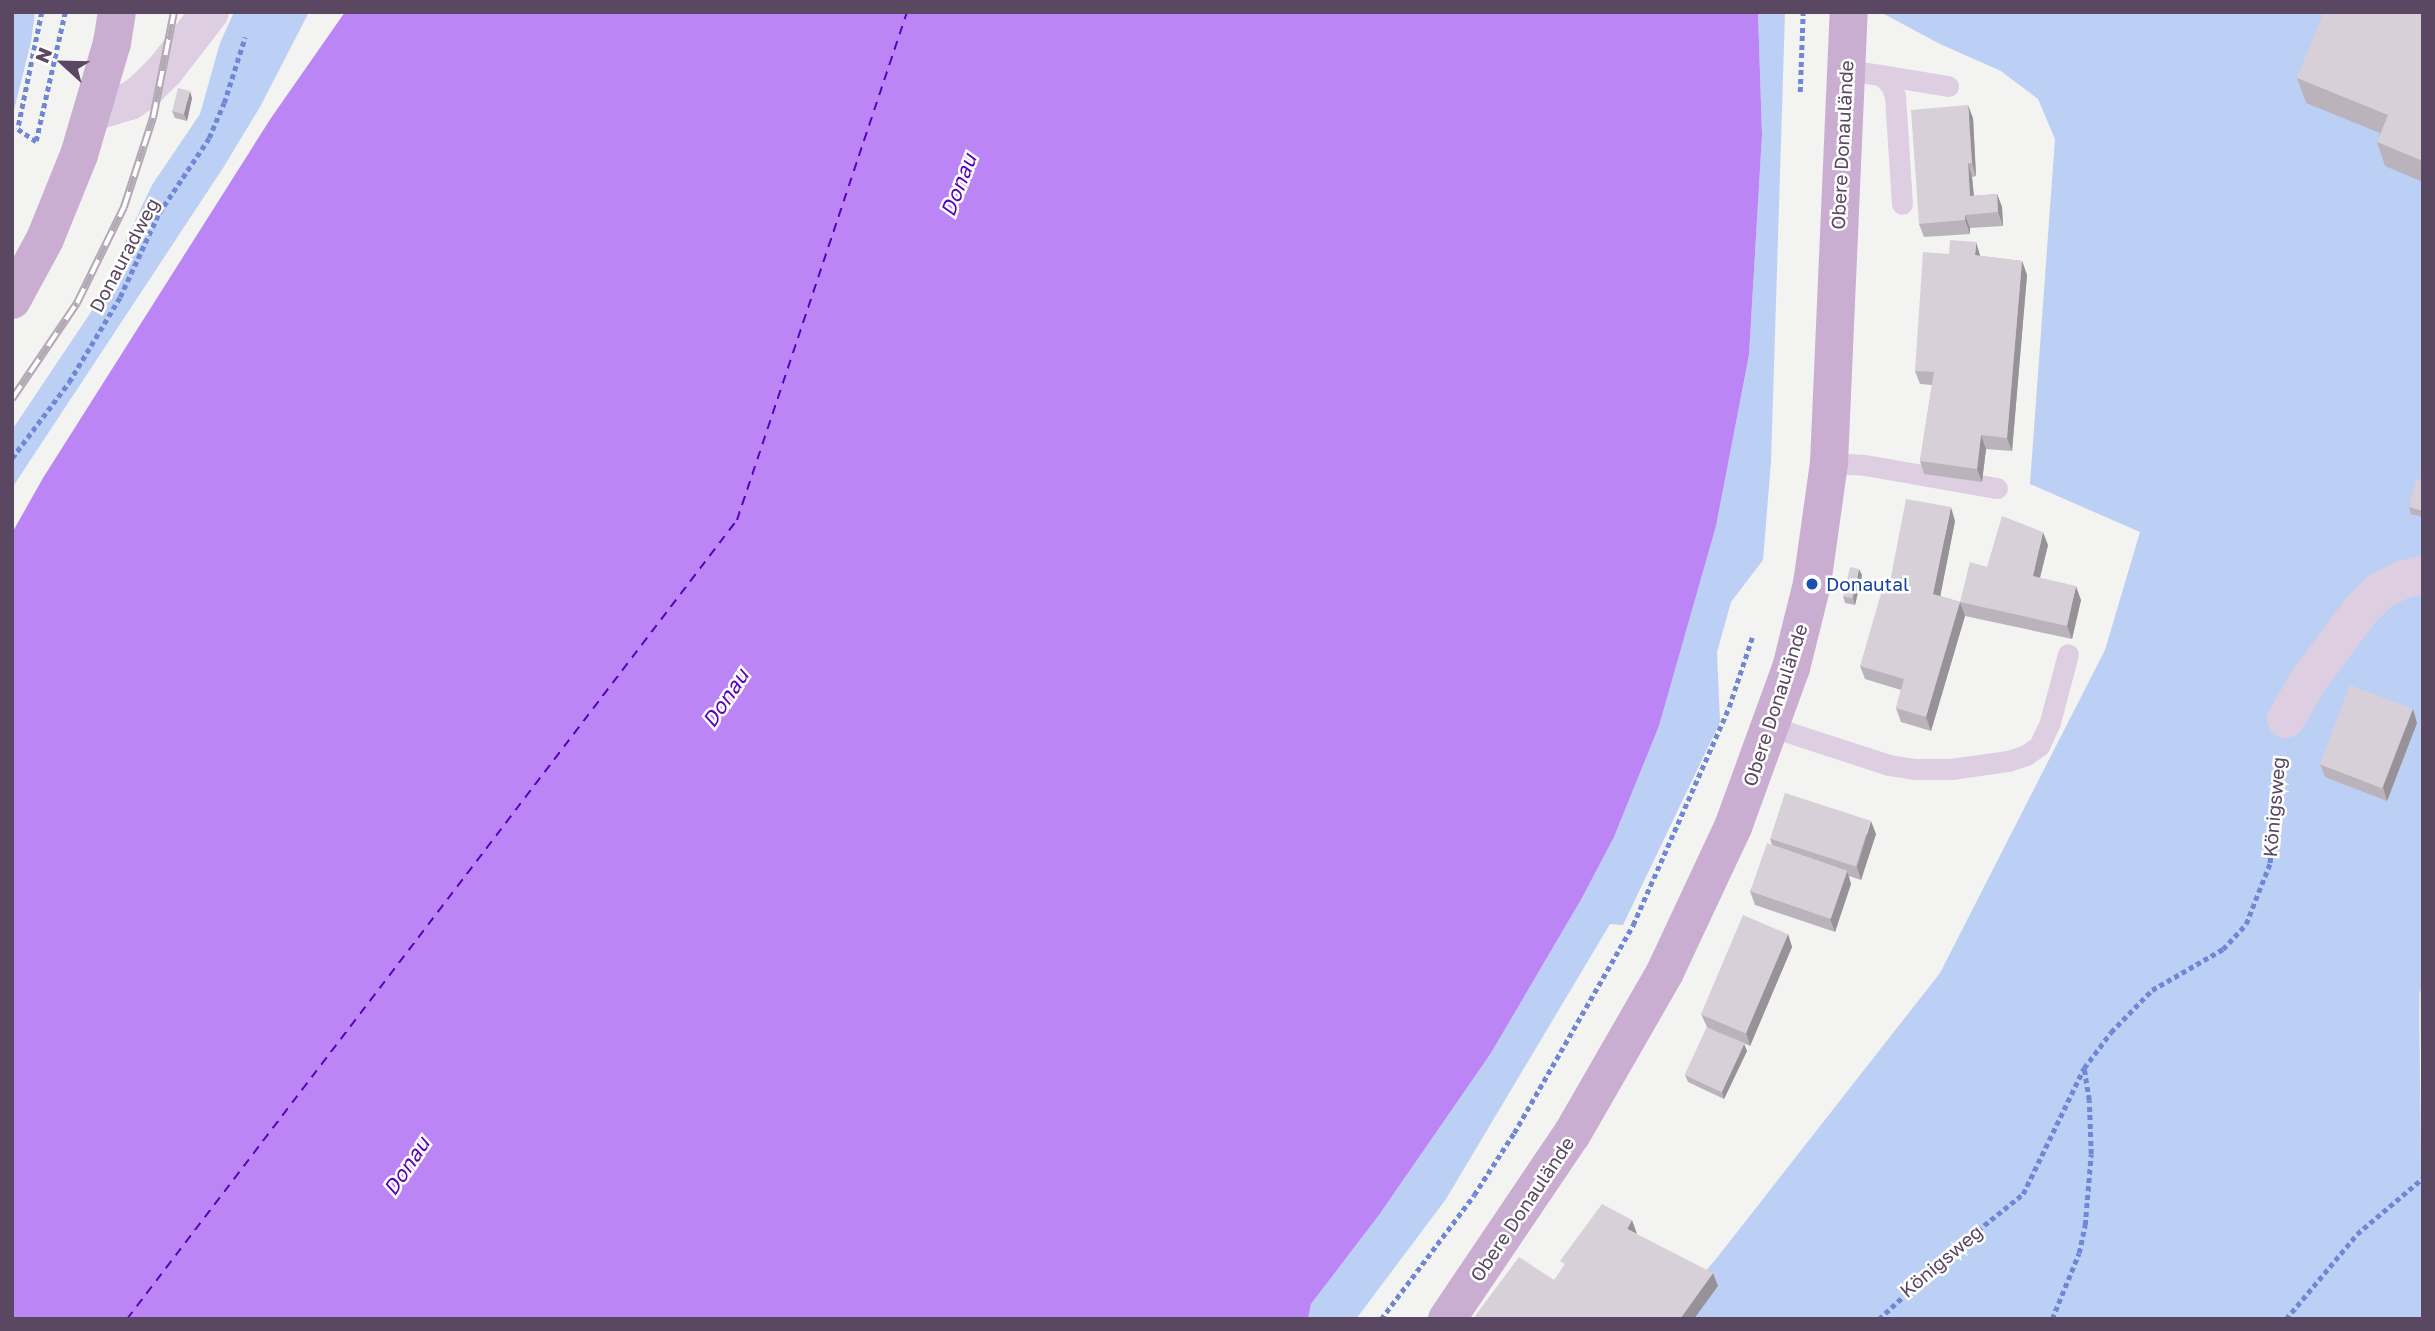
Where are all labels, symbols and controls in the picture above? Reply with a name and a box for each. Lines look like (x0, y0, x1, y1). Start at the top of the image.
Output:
north arrow (28, 28, 98, 98)
text: N (30, 44, 56, 66)
street label: Obere Donaulände (1826, 60, 1858, 230)
water label: Donau (935, 150, 981, 220)
street label: Donauradweg (84, 194, 164, 316)
place label: Donautal (1826, 573, 1909, 595)
marker: Donautal (1804, 576, 1820, 592)
street label: Obere Donaulände (1738, 621, 1812, 789)
water label: Donau (696, 664, 754, 732)
street label: Königsweg (2258, 756, 2290, 858)
water label: Donau (377, 1132, 435, 1200)
street label: Obere Donaulände (1465, 1132, 1579, 1286)
street label: Königsweg (1895, 1220, 1987, 1302)

